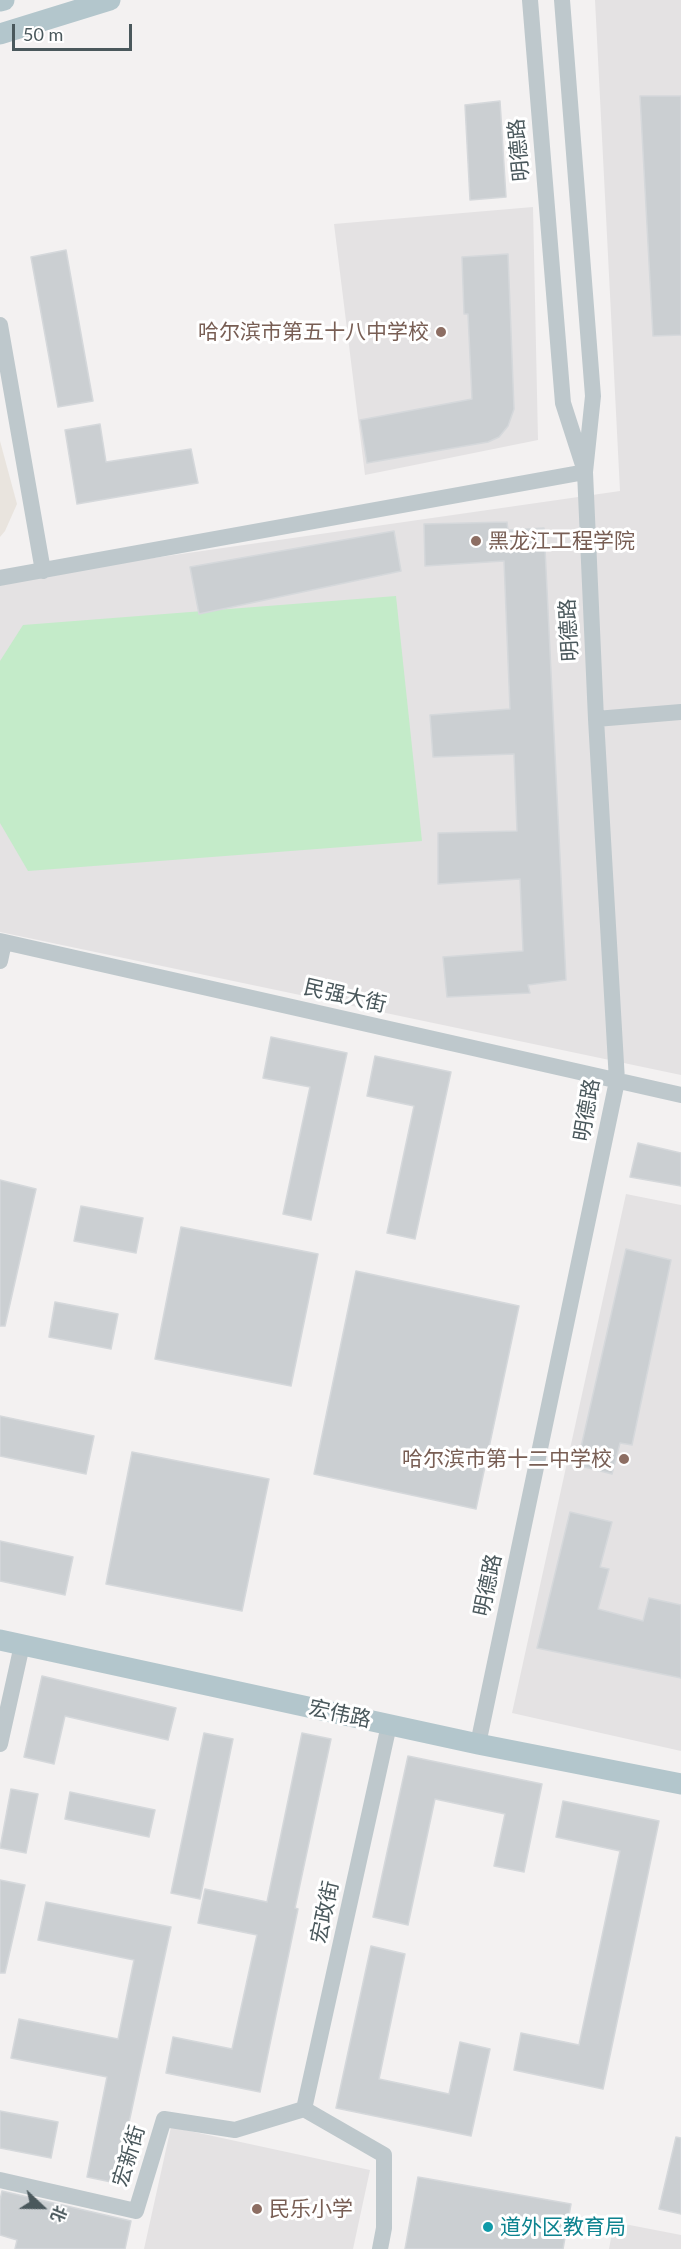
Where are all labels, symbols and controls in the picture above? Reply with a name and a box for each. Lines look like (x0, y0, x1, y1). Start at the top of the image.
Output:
scale bar (15, 12, 135, 50)
text: 50 m (23, 23, 63, 45)
street label: 明德路 (504, 118, 534, 182)
place label: 哈尔滨市第五十八中学校 (198, 319, 429, 345)
marker: 哈尔滨市第五十八中学校 (434, 325, 448, 339)
place label: 黑龙江工程学院 (488, 528, 635, 554)
marker: 黑龙江工程学院 (469, 534, 483, 548)
street label: 明德路 (555, 598, 583, 662)
street label: 民强大街 (301, 974, 389, 1018)
street label: 明德路 (569, 1077, 605, 1143)
place label: 哈尔滨市第十二中学校 (402, 1446, 612, 1472)
marker: 哈尔滨市第十二中学校 (617, 1452, 631, 1466)
street label: 明德路 (469, 1552, 507, 1618)
street label: 宏伟路 (307, 1695, 373, 1733)
street label: 宏政街 (306, 1879, 344, 1945)
street label: 宏新街 (108, 2122, 150, 2190)
north arrow (12, 2177, 72, 2237)
place label: 民乐小学 (269, 2196, 353, 2222)
marker: 民乐小学 (250, 2202, 264, 2216)
text: 北 (47, 2203, 71, 2225)
place label: 道外区教育局 (500, 2214, 626, 2240)
marker: 道外区教育局 (481, 2220, 495, 2234)

